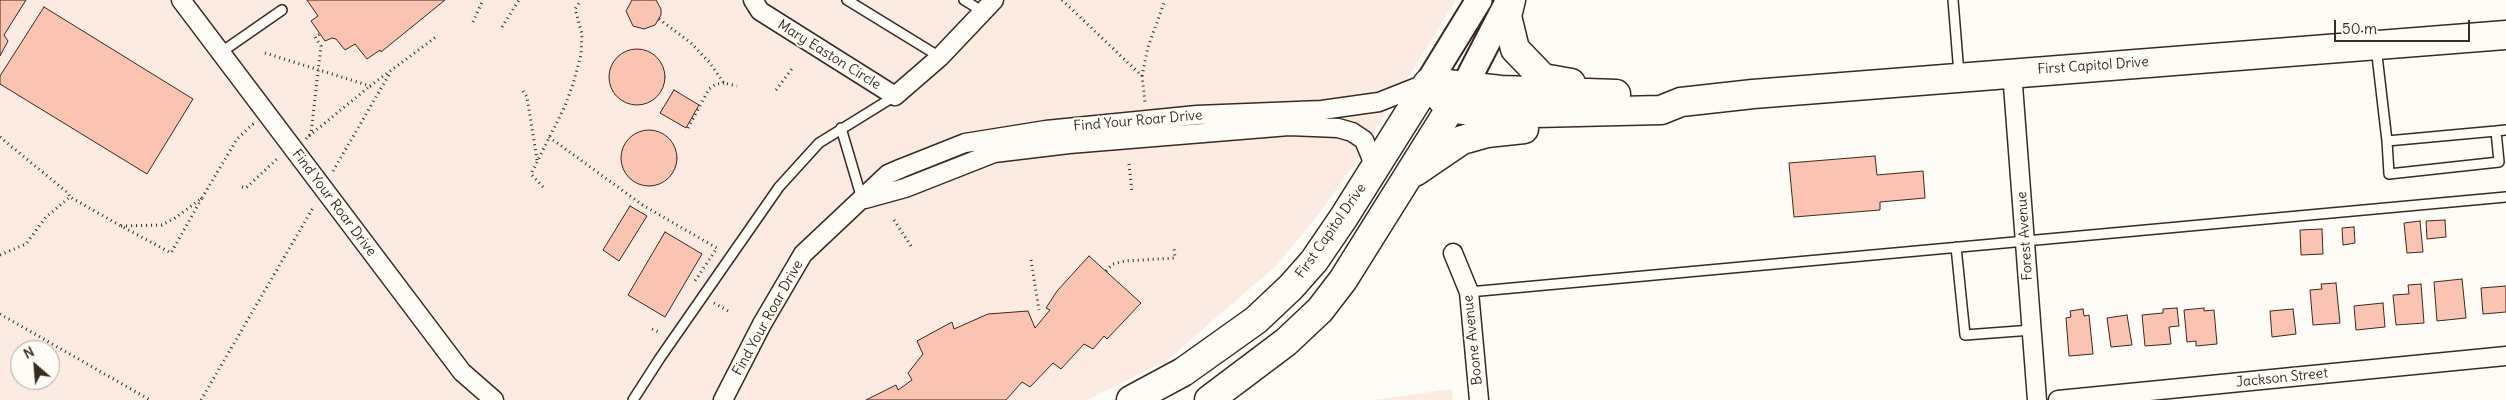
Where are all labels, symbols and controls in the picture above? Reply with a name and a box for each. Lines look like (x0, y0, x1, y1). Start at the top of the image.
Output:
scale bar (2336, 10, 2472, 42)
street label: Mary Easton Circle (774, 17, 884, 93)
text: 50 m (2342, 19, 2377, 38)
street label: First Capitol Drive (2037, 54, 2149, 78)
street label: Find Your Roar Drive (1073, 107, 1203, 135)
street label: Find Your Roar Drive (288, 146, 380, 260)
street label: First Capitol Drive (1292, 180, 1370, 282)
street label: Forest Avenue (2014, 191, 2036, 281)
street label: Find Your Roar Drive (729, 257, 807, 379)
street label: Boone Avenue (1460, 294, 1486, 386)
north arrow (10, 340, 60, 390)
text: N (20, 342, 37, 363)
street label: Jackson Street (2235, 365, 2329, 391)

